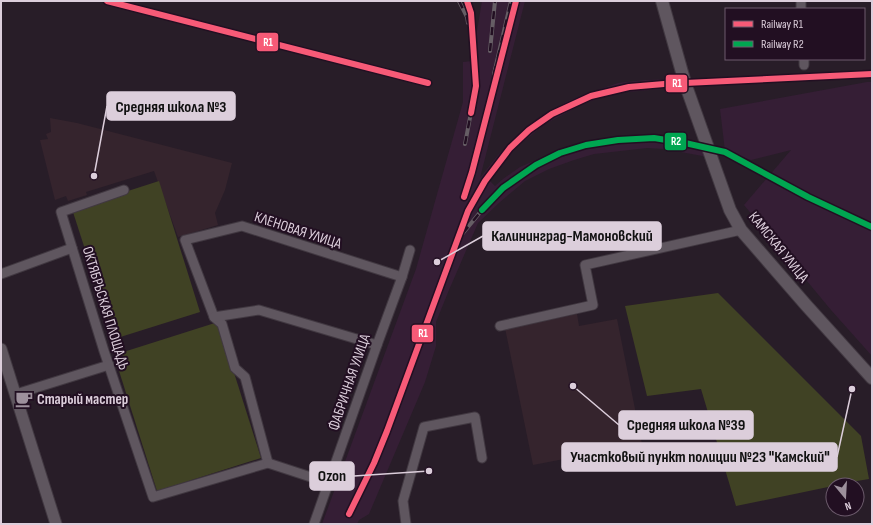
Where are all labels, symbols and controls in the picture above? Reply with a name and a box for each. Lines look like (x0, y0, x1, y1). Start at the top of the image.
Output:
legend (725, 8, 865, 60)
text: Railway R1 (761, 17, 804, 32)
line badge: R1 (256, 32, 279, 52)
text: R1 (263, 36, 274, 49)
text: Railway R2 (761, 37, 804, 52)
line badge: R1 (665, 74, 688, 93)
text: R1 (672, 77, 683, 90)
callout: Средняя школа №3 (107, 92, 235, 120)
text: Средняя школа №3 (115, 98, 227, 117)
line badge: R2 (664, 132, 687, 151)
text: R2 (671, 135, 681, 148)
street label: КЛЕНОВАЯ УЛИЦА (252, 207, 344, 254)
street label: КАМСКАЯ УЛИЦА (744, 208, 813, 287)
callout: Калининград-Мамоновский (483, 222, 661, 250)
text: Калининград-Мамоновский (491, 227, 653, 246)
street label: ОКТЯБРЬСКАЯ ПЛОЩАДЬ (78, 244, 133, 373)
line badge: R1 (411, 324, 434, 343)
text: R1 (418, 327, 429, 340)
street label: ФАБРИЧНАЯ УЛИЦА (324, 331, 375, 433)
cafe icon: Старый мастер (14, 389, 34, 409)
place label: Старый мастер (37, 390, 128, 409)
callout: Средняя школа №39 (619, 411, 753, 439)
text: Средняя школа №39 (627, 416, 745, 435)
callout: Участковый пункт полиции №23 "Камский" (562, 443, 837, 471)
text: Участковый пункт полиции №23 "Камский" (570, 448, 830, 467)
callout: Ozon (310, 462, 354, 490)
text: Ozon (318, 467, 346, 486)
north arrow (825, 477, 865, 517)
text: N (843, 499, 853, 513)

